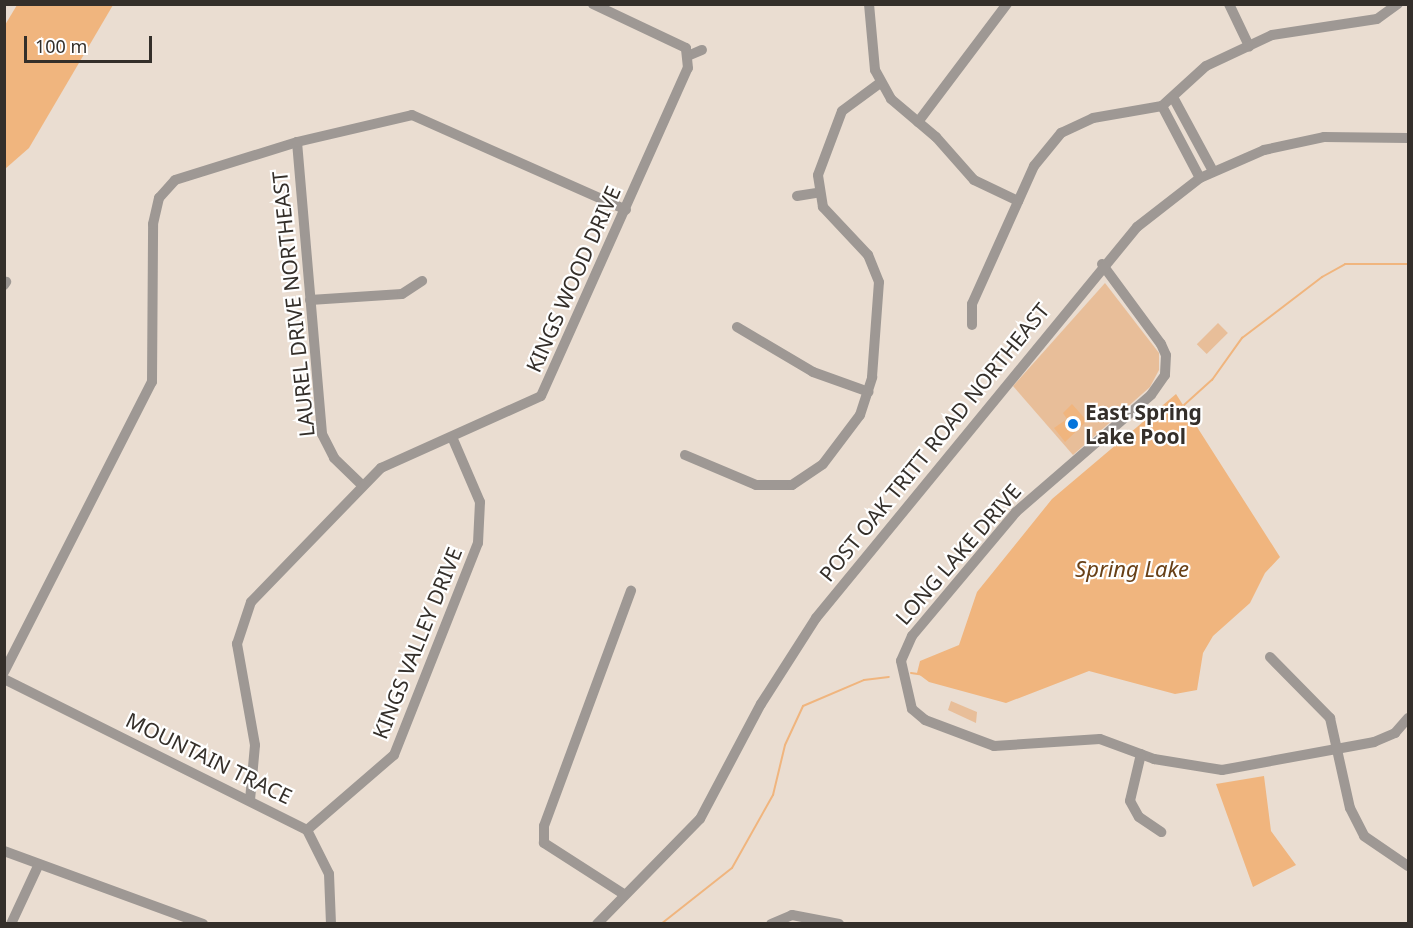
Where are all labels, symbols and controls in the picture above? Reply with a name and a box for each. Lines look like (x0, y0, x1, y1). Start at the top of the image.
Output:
scale bar (27, 24, 154, 62)
text: 100 m (35, 34, 87, 58)
street label: LAUREL DRIVE NORTHEAST (267, 170, 319, 438)
street label: KINGS WOOD DRIVE (521, 182, 625, 376)
street label: POST OAK TRITT ROAD NORTHEAST (814, 298, 1054, 586)
place label: East Spring Lake Pool (1085, 399, 1202, 449)
marker: East Spring Lake Pool (1066, 417, 1080, 431)
street label: LONG LAKE DRIVE (890, 479, 1026, 629)
street label: KINGS VALLEY DRIVE (367, 544, 467, 742)
water label: Spring Lake (1075, 556, 1189, 582)
street label: MOUNTAIN TRACE (122, 707, 296, 809)

